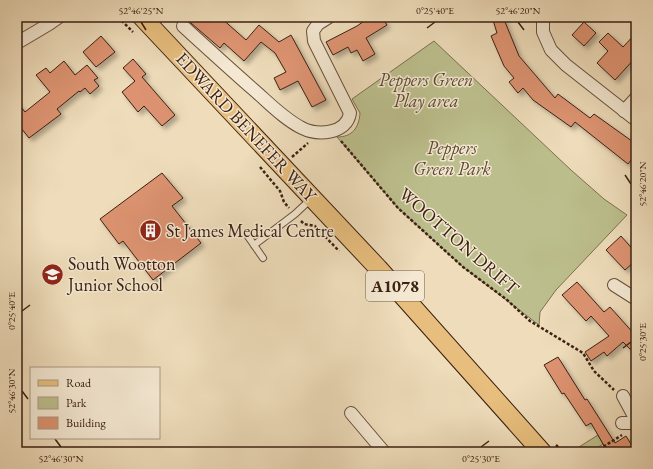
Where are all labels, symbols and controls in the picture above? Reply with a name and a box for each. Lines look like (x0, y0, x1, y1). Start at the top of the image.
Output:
text: 52°46'25"N (119, 4, 164, 17)
text: 0°25'40"E (416, 4, 454, 17)
text: 52°46'20"N (496, 4, 541, 17)
street label: EDWARD BENEFER WAY (171, 47, 323, 207)
park label: Peppers Green Play area (379, 68, 473, 113)
park label: Peppers Green Park (413, 136, 491, 180)
text: 52°46'20"N (636, 161, 649, 206)
street label: WOOTTON DRIFT (394, 182, 525, 300)
building icon: St James Medical Centre (137, 218, 163, 244)
place label: St James Medical Centre (166, 219, 334, 242)
place label: South Wootton Junior School (66, 252, 176, 296)
school or university icon: South Wootton Junior School (39, 261, 65, 287)
road number: A1078 (366, 271, 424, 301)
text: 0°25'40"E (5, 292, 18, 330)
text: 0°25'30"E (636, 323, 649, 361)
legend (30, 367, 160, 439)
text: 52°46'30"N (5, 368, 18, 413)
text: Road (66, 375, 92, 391)
text: Park (66, 395, 87, 411)
text: Building (66, 415, 107, 431)
text: 52°46'30"N (39, 452, 84, 465)
text: 0°25'30"E (462, 452, 500, 465)

